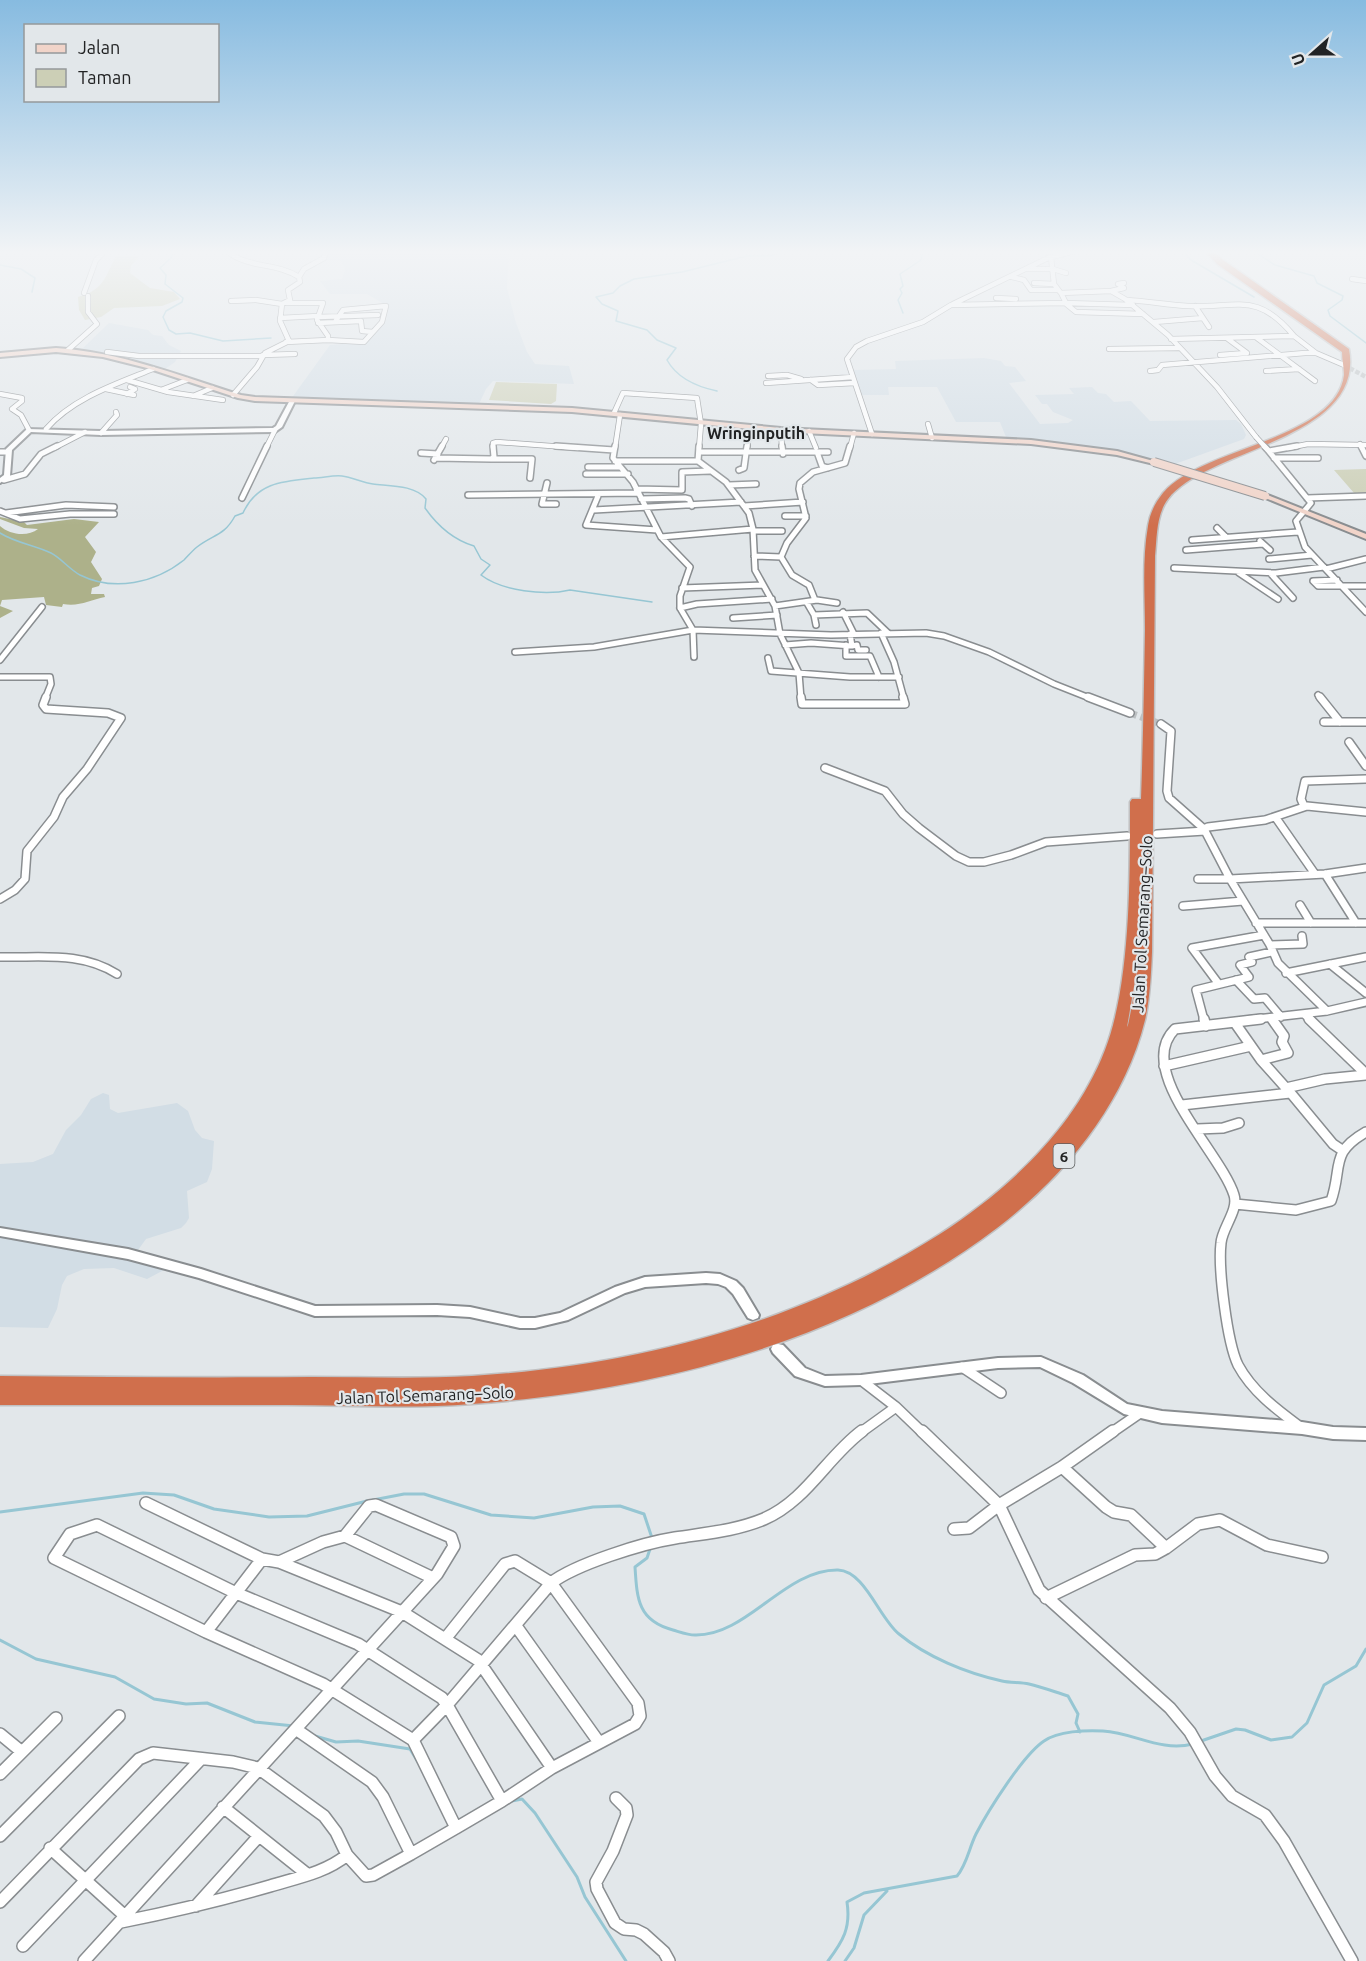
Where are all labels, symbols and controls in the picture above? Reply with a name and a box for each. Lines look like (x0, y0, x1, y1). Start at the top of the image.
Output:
legend (24, 24, 219, 102)
north arrow (1282, 24, 1342, 84)
text: Jalan (78, 37, 120, 57)
text: U (1288, 51, 1308, 68)
text: Taman (78, 67, 132, 87)
district label: Wringinputih (707, 424, 805, 442)
street label: Jalan Tol Semarang–Solo (1128, 835, 1156, 1013)
road number: 6 (1054, 1144, 1074, 1168)
street label: Jalan Tol Semarang–Solo (336, 1383, 514, 1407)

